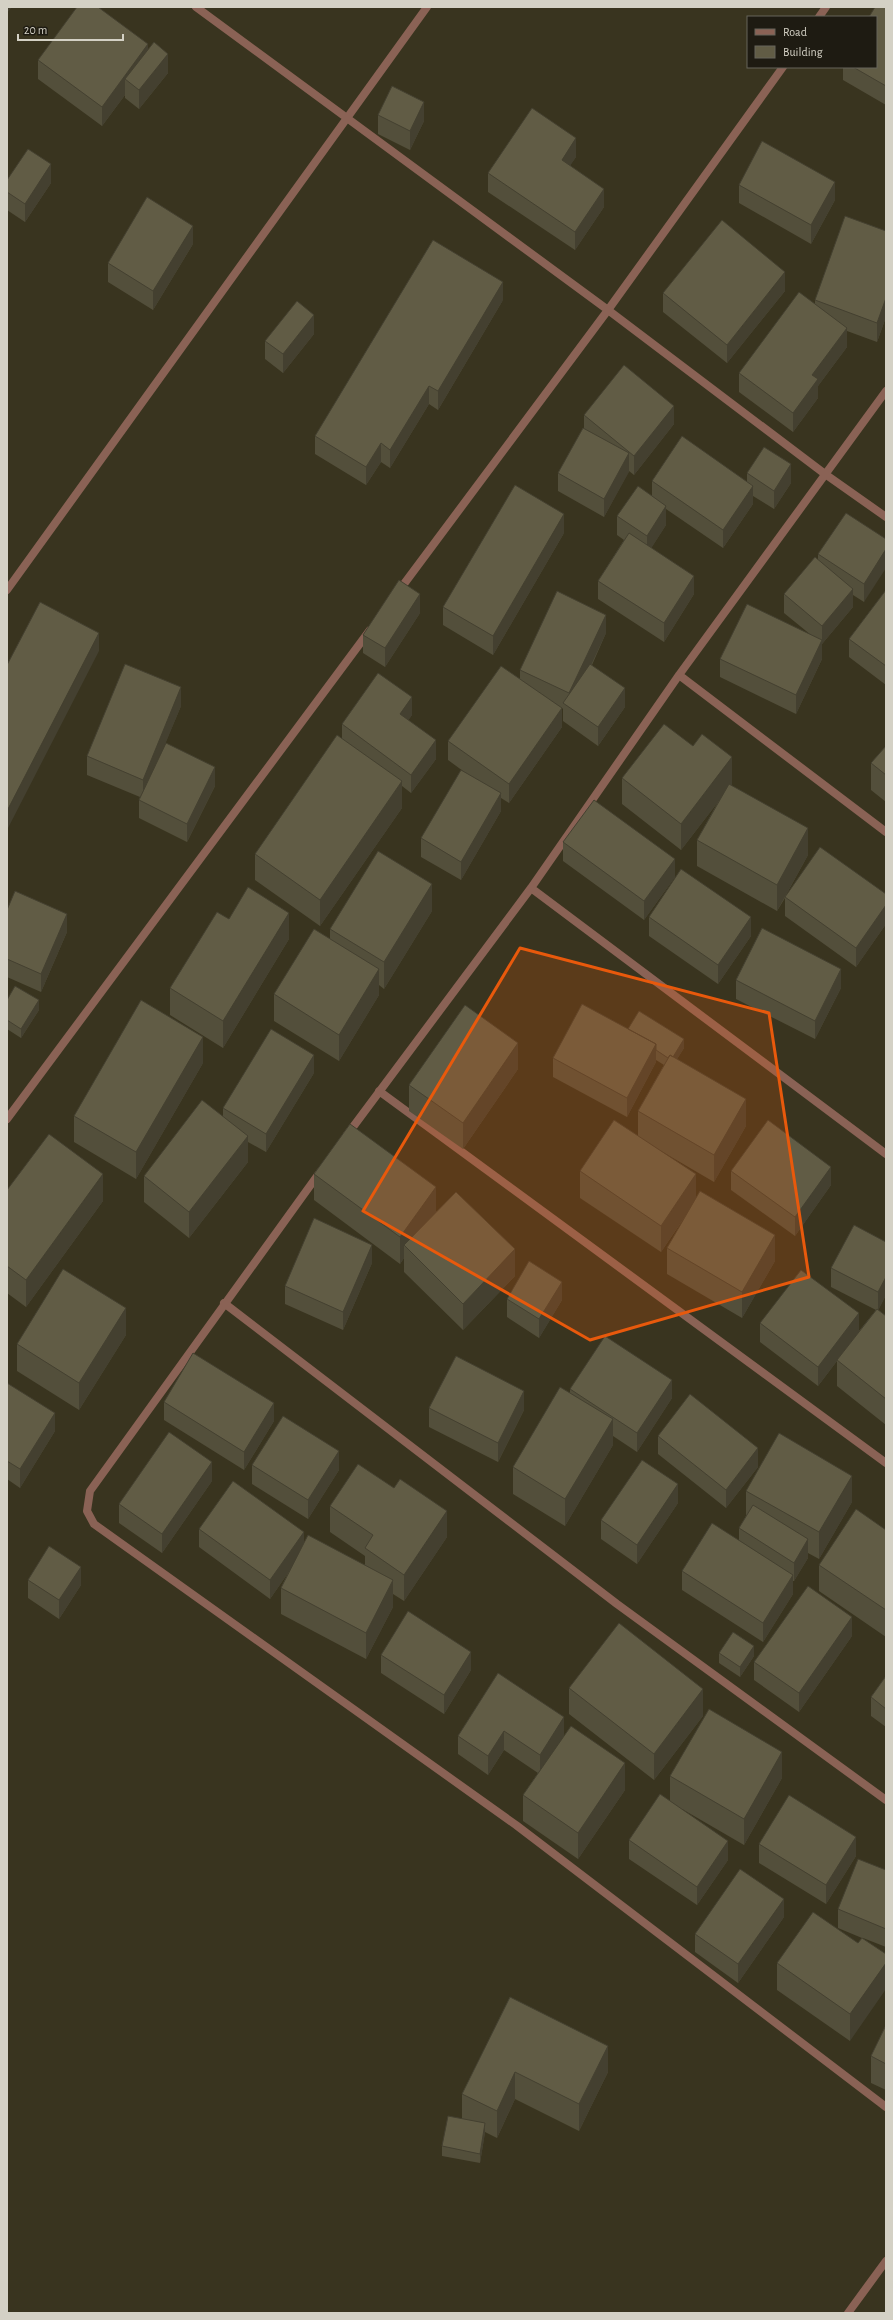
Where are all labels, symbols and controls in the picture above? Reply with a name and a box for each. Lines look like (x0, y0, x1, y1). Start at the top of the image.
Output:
scale bar (18, 16, 123, 42)
legend (747, 16, 877, 68)
text: 20 m (24, 24, 47, 36)
text: Road (783, 26, 807, 38)
text: Building (783, 46, 823, 58)

